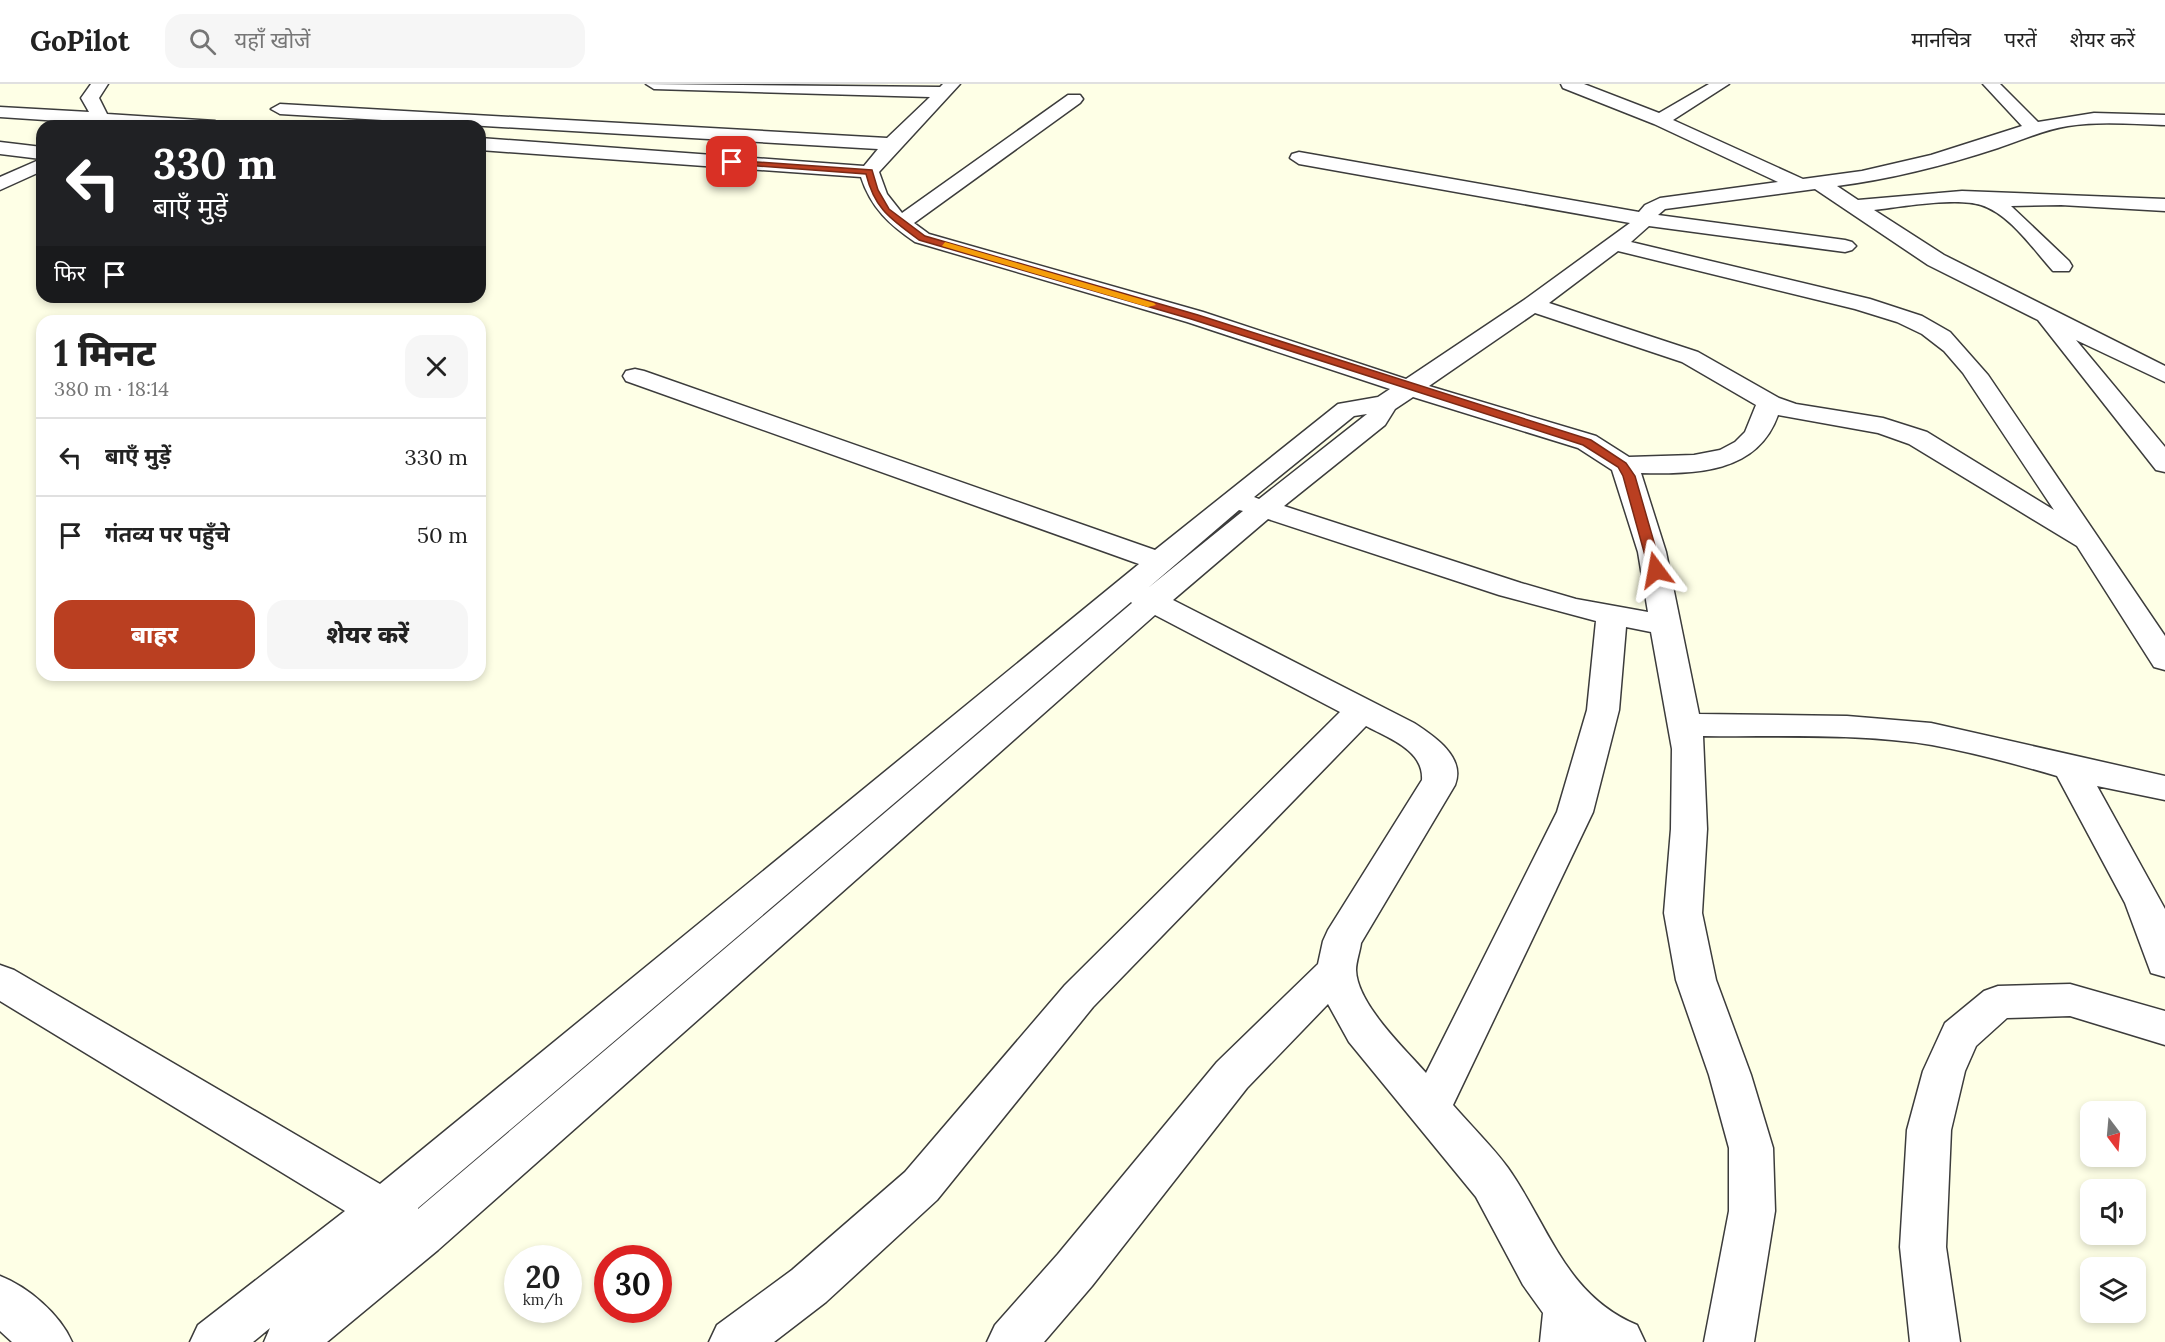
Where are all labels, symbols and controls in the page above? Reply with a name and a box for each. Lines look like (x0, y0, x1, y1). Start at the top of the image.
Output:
search box (165, 14, 585, 68)
text: GoPilot (30, 23, 129, 59)
icon: search (186, 25, 219, 58)
text: यहाँ खोजें (234, 26, 310, 54)
text: मानचित्र (1911, 26, 1971, 53)
text: परतें (2004, 26, 2037, 53)
text: शेयर करें (2070, 26, 2135, 53)
pin (706, 136, 757, 187)
text: 330 m (153, 137, 276, 191)
icon: left (54, 144, 132, 222)
icon: arrive (715, 145, 748, 178)
text: बाएँ मुड़ें (153, 190, 228, 224)
icon: arrive (98, 258, 131, 291)
text: फिर (54, 259, 86, 287)
text: 1 मिनट (54, 330, 156, 376)
button: close (405, 335, 468, 398)
text: 380 m · 18:14 (54, 376, 169, 401)
icon: left (54, 441, 87, 474)
text: बाएँ मुड़ें (105, 442, 171, 470)
text: 330 m (404, 443, 468, 471)
icon: arrive (54, 519, 87, 552)
text: गंतव्य पर पहुँचे (105, 520, 230, 548)
text: 50 m (417, 521, 468, 549)
position arrow (1624, 538, 1688, 602)
button: बाहर (54, 600, 255, 669)
button: शेयर करें (267, 600, 468, 669)
north arrow (2080, 1101, 2146, 1167)
map controls (2080, 1101, 2146, 1323)
button: sound (2080, 1179, 2146, 1245)
speed limit sign: 30 (594, 1245, 672, 1323)
button: layers (2080, 1257, 2146, 1323)
text: 20 (525, 1258, 561, 1296)
text: km/h (523, 1290, 563, 1309)

